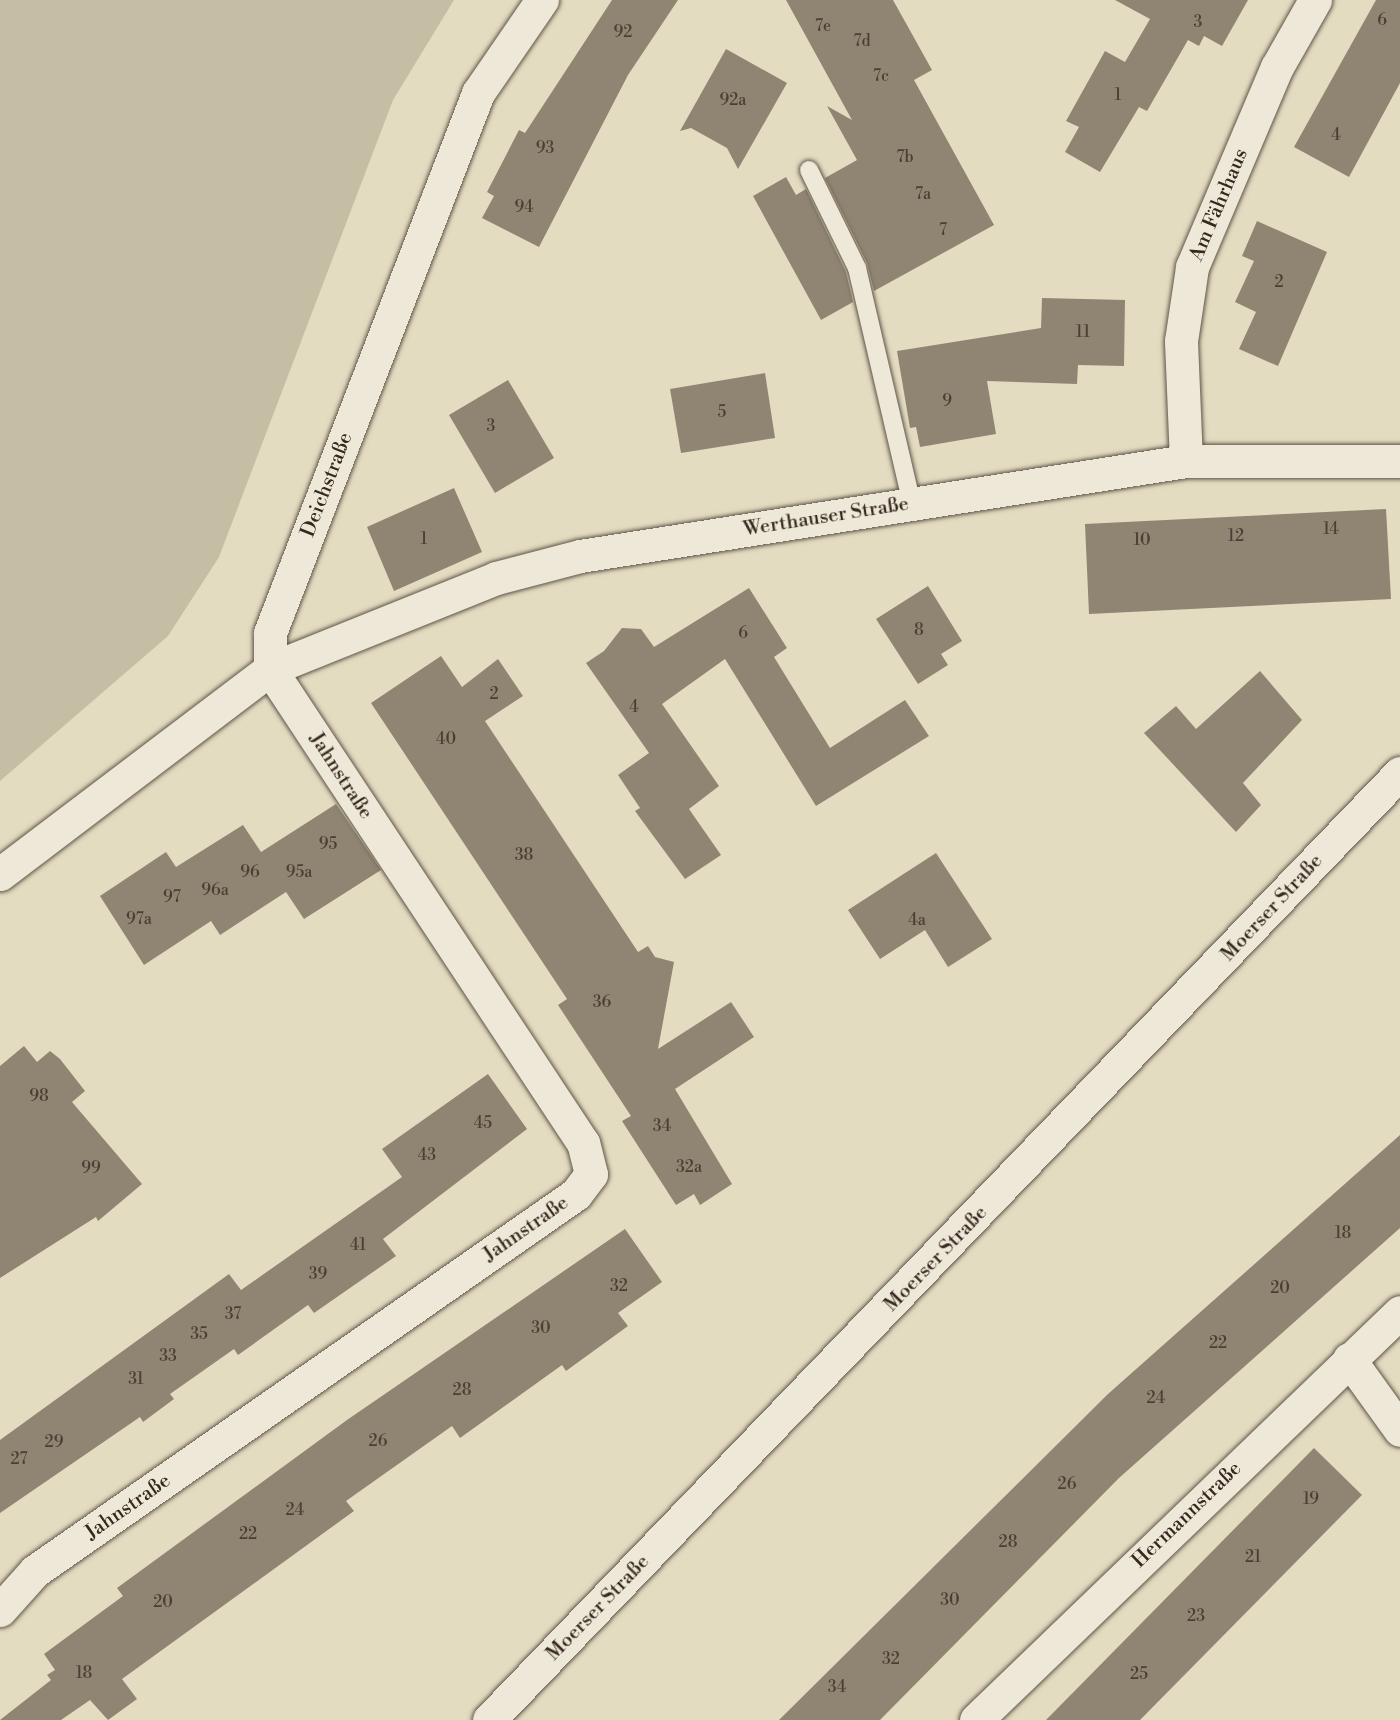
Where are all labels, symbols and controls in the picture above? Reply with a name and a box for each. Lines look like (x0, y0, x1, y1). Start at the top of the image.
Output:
house number: 6 (1377, 10, 1387, 30)
house number: 3 (1194, 12, 1202, 32)
house number: 7e (815, 16, 831, 36)
house number: 92 (614, 22, 632, 42)
house number: 7d (853, 31, 871, 51)
house number: 7c (873, 66, 889, 86)
house number: 1 (1115, 85, 1121, 105)
house number: 92a (720, 90, 746, 110)
house number: 4 (1331, 125, 1341, 145)
house number: 93 (536, 138, 554, 158)
street label: Am Fährhaus (1185, 145, 1253, 265)
house number: 7b (896, 147, 914, 167)
house number: 7a (915, 184, 931, 204)
house number: 94 (514, 197, 534, 217)
house number: 7 (939, 220, 947, 240)
house number: 2 (1274, 272, 1284, 292)
house number: 11 (1076, 322, 1090, 342)
house number: 9 (942, 391, 952, 411)
house number: 5 (718, 402, 726, 422)
house number: 3 (487, 416, 495, 436)
street label: Deichstraße (296, 429, 358, 541)
street label: Werthauser Straße (742, 492, 910, 542)
house number: 14 (1323, 519, 1339, 539)
house number: 12 (1228, 526, 1244, 546)
house number: 1 (421, 529, 427, 549)
house number: 10 (1134, 530, 1150, 550)
house number: 8 (914, 620, 924, 640)
house number: 6 (738, 623, 748, 643)
house number: 2 (489, 684, 499, 704)
house number: 4 (629, 697, 639, 717)
street label: Jahnstraße (304, 728, 378, 824)
house number: 40 (436, 729, 456, 749)
house number: 95 (319, 834, 337, 854)
house number: 38 (515, 845, 533, 865)
street label: Moerser Straße (1216, 849, 1328, 967)
house number: 96 (240, 862, 260, 882)
house number: 95a (286, 862, 312, 882)
house number: 96a (201, 880, 229, 900)
house number: 97 (163, 887, 181, 907)
house number: 97a (126, 909, 152, 929)
house number: 4a (908, 910, 926, 930)
house number: 36 (593, 992, 611, 1012)
house number: 98 (29, 1086, 49, 1106)
house number: 45 (474, 1113, 492, 1133)
house number: 34 (653, 1116, 671, 1136)
house number: 43 (418, 1145, 436, 1165)
house number: 32a (676, 1157, 702, 1177)
house number: 99 (81, 1158, 101, 1178)
street label: Jahnstraße (479, 1191, 573, 1267)
street label: Moerser Straße (879, 1201, 993, 1317)
house number: 18 (1335, 1223, 1351, 1243)
house number: 41 (350, 1235, 366, 1255)
house number: 39 (309, 1264, 327, 1284)
house number: 32 (610, 1276, 628, 1296)
house number: 20 (1270, 1278, 1290, 1298)
house number: 37 (225, 1304, 241, 1324)
house number: 30 (531, 1318, 551, 1338)
house number: 35 (190, 1324, 208, 1344)
house number: 22 (1209, 1333, 1227, 1353)
house number: 33 (159, 1346, 177, 1366)
house number: 31 (128, 1369, 144, 1389)
house number: 28 (453, 1380, 471, 1400)
house number: 24 (1147, 1388, 1165, 1408)
house number: 26 (369, 1431, 387, 1451)
house number: 29 (45, 1432, 63, 1452)
house number: 27 (10, 1449, 28, 1469)
street label: Hermannstraße (1127, 1457, 1247, 1573)
street label: Jahnstraße (81, 1469, 175, 1545)
house number: 26 (1058, 1474, 1076, 1494)
house number: 19 (1303, 1489, 1319, 1509)
house number: 24 (286, 1500, 304, 1520)
house number: 22 (239, 1524, 257, 1544)
house number: 28 (999, 1532, 1017, 1552)
house number: 21 (1245, 1547, 1261, 1567)
street label: Moerser Straße (541, 1550, 655, 1666)
house number: 30 (940, 1590, 960, 1610)
house number: 20 (153, 1592, 173, 1612)
house number: 23 (1187, 1606, 1205, 1626)
house number: 32 (882, 1649, 900, 1669)
house number: 18 (76, 1663, 92, 1683)
house number: 25 (1130, 1664, 1148, 1684)
house number: 34 (828, 1677, 846, 1697)

